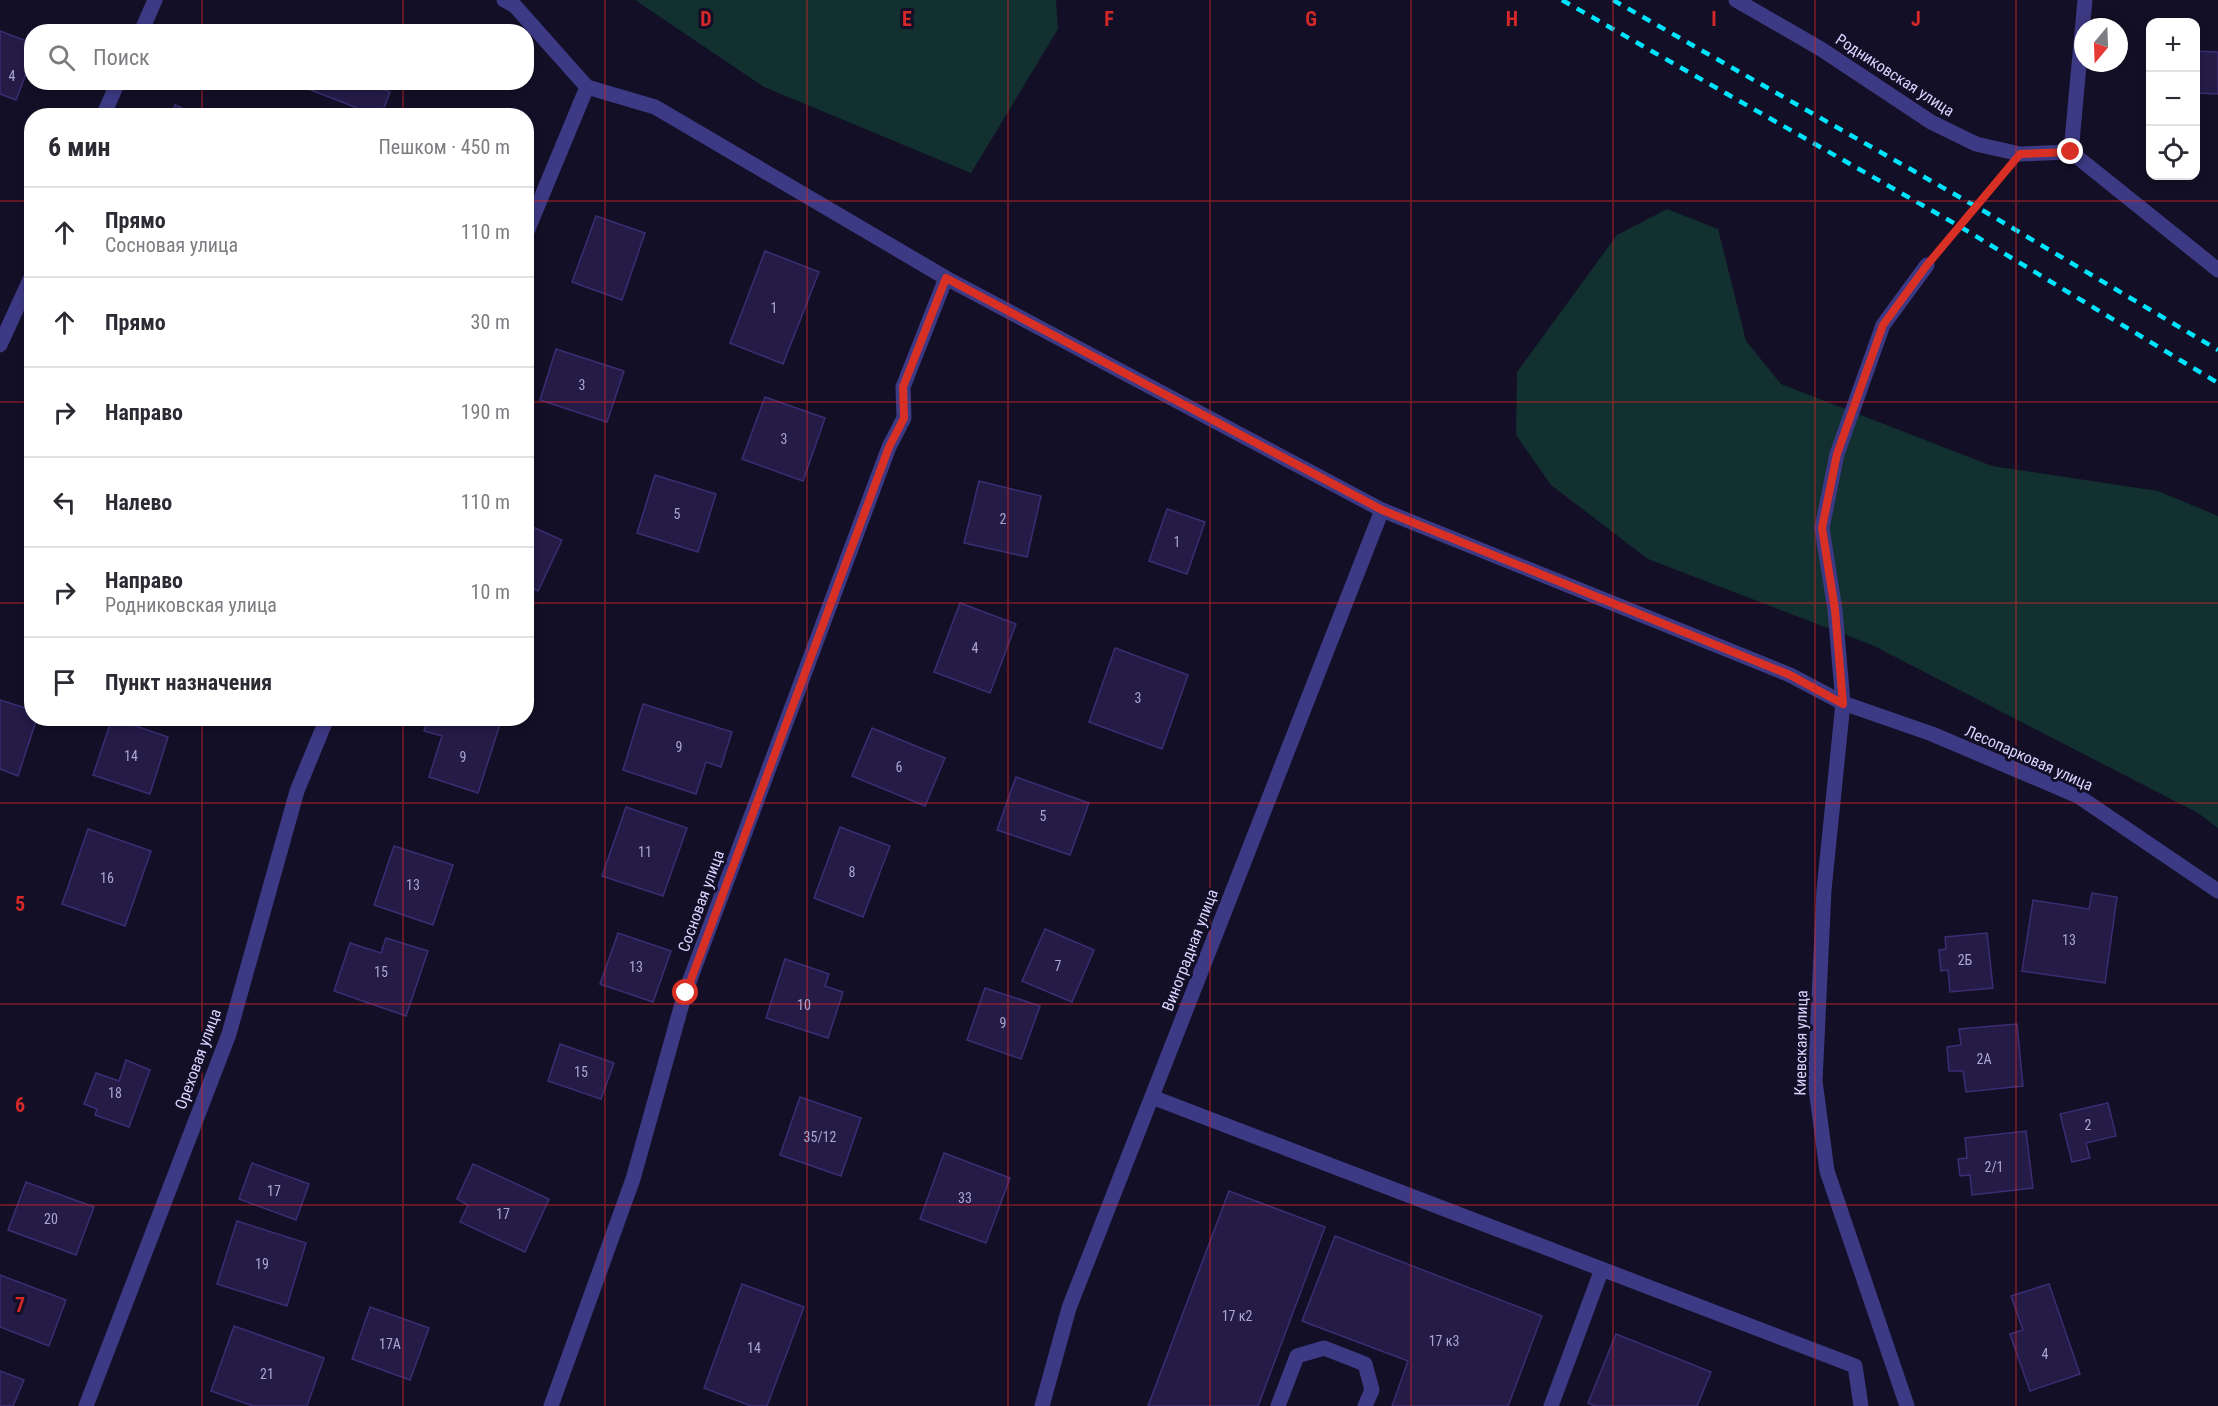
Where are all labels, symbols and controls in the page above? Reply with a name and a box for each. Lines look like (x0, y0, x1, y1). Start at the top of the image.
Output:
text: D (700, 7, 712, 31)
text: E (902, 7, 912, 31)
text: F (1104, 7, 1114, 31)
text: G (1305, 7, 1317, 31)
text: H (1506, 7, 1518, 31)
text: I (1711, 7, 1717, 31)
text: J (1911, 7, 1921, 31)
north arrow (2074, 18, 2128, 72)
map controls (2146, 18, 2200, 180)
button: + (2146, 18, 2200, 72)
search box (24, 24, 534, 90)
street label: Родниковская улица (1832, 30, 1958, 120)
icon: search (45, 41, 78, 74)
text: Поиск (93, 45, 150, 70)
house number: 4 (9, 68, 16, 84)
button: − (2146, 72, 2200, 126)
button: locate (2146, 126, 2200, 180)
text: 6 мин (48, 132, 110, 162)
text: Пешком · 450 m (378, 135, 510, 159)
route end (2057, 138, 2083, 164)
text: Прямо (105, 208, 166, 233)
icon: ahead (48, 216, 81, 249)
text: 110 m (461, 220, 510, 244)
text: Сосновая улица (105, 233, 238, 257)
house number: 1 (771, 300, 777, 316)
icon: ahead (48, 306, 81, 339)
text: Прямо (105, 310, 166, 335)
text: 30 m (471, 310, 510, 334)
house number: 3 (579, 377, 585, 393)
icon: right (48, 396, 81, 429)
text: Направо (105, 400, 183, 425)
text: 190 m (461, 400, 510, 424)
house number: 3 (781, 431, 787, 447)
icon: left (48, 486, 81, 519)
text: Налево (105, 490, 172, 515)
text: 110 m (461, 490, 510, 514)
house number: 5 (674, 506, 681, 522)
house number: 2 (1000, 511, 1007, 527)
house number: 1 (1174, 534, 1180, 550)
text: Направо (105, 568, 183, 593)
icon: right (48, 576, 81, 609)
text: 10 m (471, 580, 510, 604)
text: Родниковская улица (105, 593, 277, 617)
house number: 4 (972, 640, 979, 656)
icon: arrive (48, 666, 81, 699)
text: Пункт назначения (105, 670, 272, 695)
house number: 3 (1135, 690, 1141, 706)
street label: Лесопарковая улица (1962, 721, 2096, 795)
house number: 9 (676, 739, 682, 755)
house number: 14 (124, 748, 138, 764)
house number: 9 (460, 749, 466, 765)
house number: 6 (896, 759, 903, 775)
house number: 5 (1040, 808, 1047, 824)
house number: 11 (638, 844, 652, 860)
street label: Сосновая улица (674, 848, 728, 954)
house number: 8 (849, 864, 856, 880)
house number: 16 (100, 870, 114, 886)
house number: 13 (406, 877, 420, 893)
street label: Виноградная улица (1158, 886, 1222, 1014)
text: 5 (15, 892, 25, 916)
house number: 13 (2062, 932, 2076, 948)
house number: 2Б (1958, 952, 1973, 968)
house number: 7 (1055, 958, 1062, 974)
house number: 13 (629, 959, 643, 975)
house number: 15 (374, 964, 388, 980)
route start (672, 979, 698, 1005)
street label: Киевская улица (1791, 990, 1811, 1096)
house number: 10 (797, 997, 811, 1013)
street label: Ореховая улица (171, 1006, 225, 1112)
house number: 9 (1000, 1015, 1006, 1031)
house number: 2А (1977, 1051, 1991, 1067)
house number: 15 (574, 1064, 588, 1080)
house number: 18 (108, 1085, 122, 1101)
text: 6 (15, 1093, 25, 1117)
house number: 2 (2085, 1117, 2092, 1133)
house number: 35/12 (804, 1129, 837, 1145)
house number: 2/1 (1984, 1159, 2004, 1175)
house number: 17 (267, 1183, 281, 1199)
house number: 33 (958, 1190, 972, 1206)
house number: 17 (496, 1206, 510, 1222)
house number: 20 (44, 1211, 58, 1227)
house number: 19 (255, 1256, 269, 1272)
text: 7 (15, 1293, 25, 1317)
house number: 17 к2 (1222, 1308, 1252, 1324)
house number: 17 к3 (1429, 1333, 1459, 1349)
house number: 17А (379, 1336, 401, 1352)
house number: 14 (747, 1340, 761, 1356)
house number: 4 (2042, 1346, 2049, 1362)
house number: 21 (260, 1366, 274, 1382)

